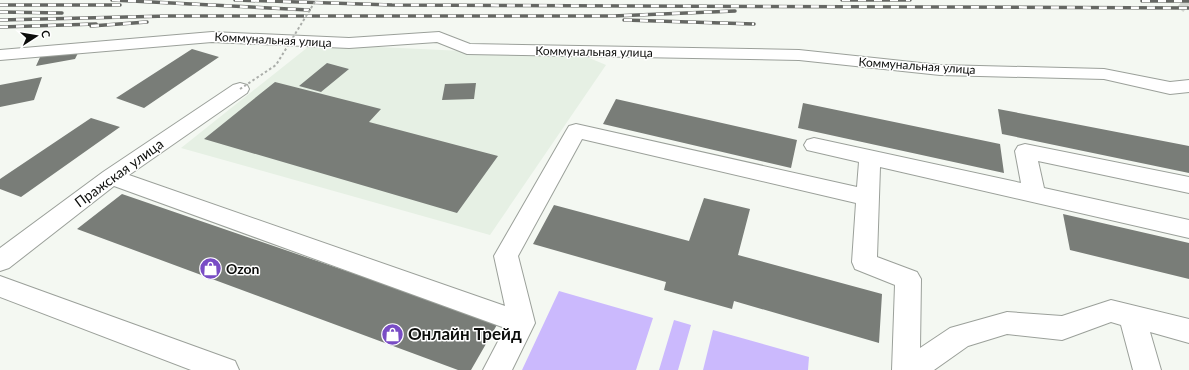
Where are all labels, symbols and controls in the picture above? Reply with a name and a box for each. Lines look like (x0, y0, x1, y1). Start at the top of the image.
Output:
north arrow (16, 16, 56, 56)
text: С (39, 29, 54, 39)
street label: Коммунальная улица (214, 29, 332, 50)
street label: Коммунальная улица (535, 43, 653, 60)
street label: Коммунальная улица (858, 54, 976, 77)
street label: Пражская улица (71, 135, 166, 210)
shop icon: Ozon (198, 256, 224, 282)
place label: Ozon (226, 260, 260, 277)
shop icon: Онлайн Трейд (379, 321, 405, 347)
place label: Онлайн Трейд (408, 323, 522, 344)

